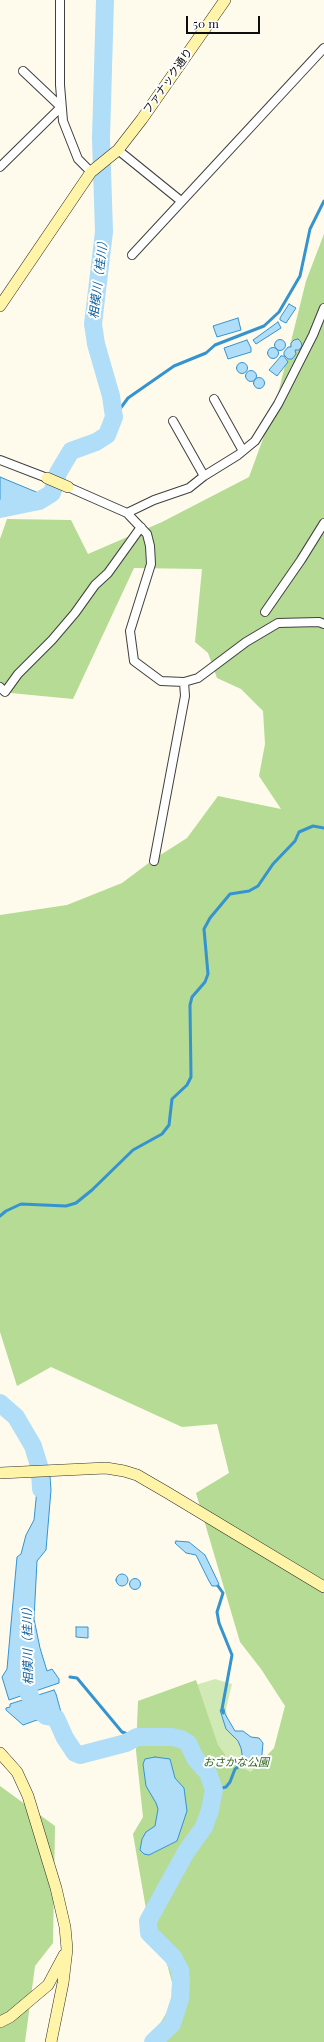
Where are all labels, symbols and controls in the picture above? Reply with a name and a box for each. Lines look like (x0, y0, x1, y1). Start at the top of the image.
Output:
scale bar (188, 8, 262, 34)
text: 50 m (193, 15, 219, 31)
street label: ファナック通り (141, 46, 195, 116)
water label: 相模川（桂川） (87, 234, 111, 320)
water label: 相模川（桂川） (20, 1601, 36, 1685)
park label: おさかな公園 (203, 1756, 269, 1770)

